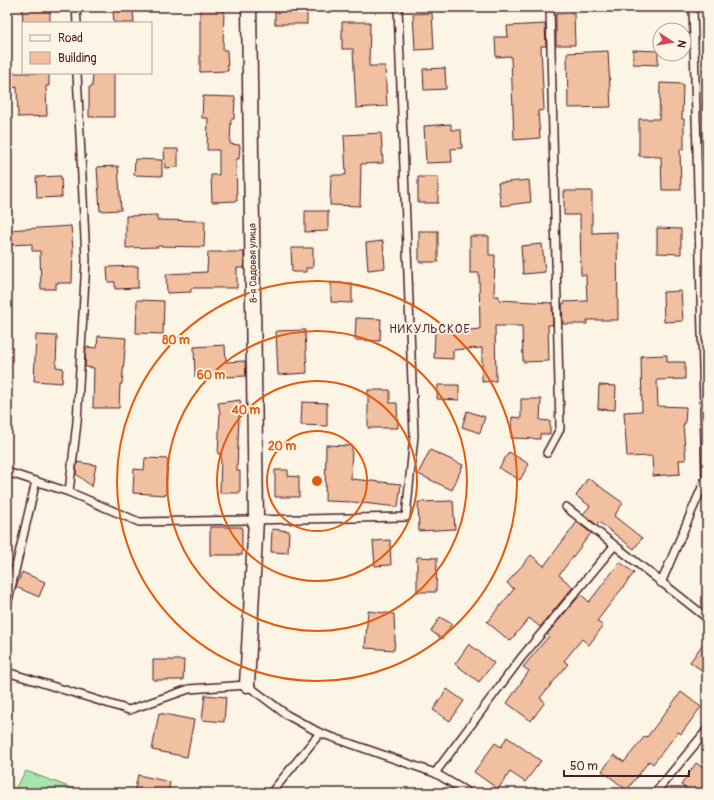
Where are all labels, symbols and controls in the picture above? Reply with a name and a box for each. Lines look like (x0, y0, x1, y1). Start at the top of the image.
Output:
legend (22, 22, 152, 74)
north arrow (652, 22, 692, 62)
text: Road (58, 31, 83, 46)
text: N (674, 39, 688, 50)
text: Building (58, 51, 97, 66)
street label: 8-я Садовая улица (246, 223, 260, 303)
district label: НИКУЛЬСКОЕ (389, 322, 471, 337)
text: 80 m (162, 333, 190, 348)
text: 60 m (197, 368, 226, 383)
text: 40 m (231, 403, 261, 418)
text: 20 m (268, 439, 296, 454)
centre of rings (310, 474, 324, 488)
scale bar (564, 752, 689, 778)
text: 50 m (570, 759, 598, 774)

